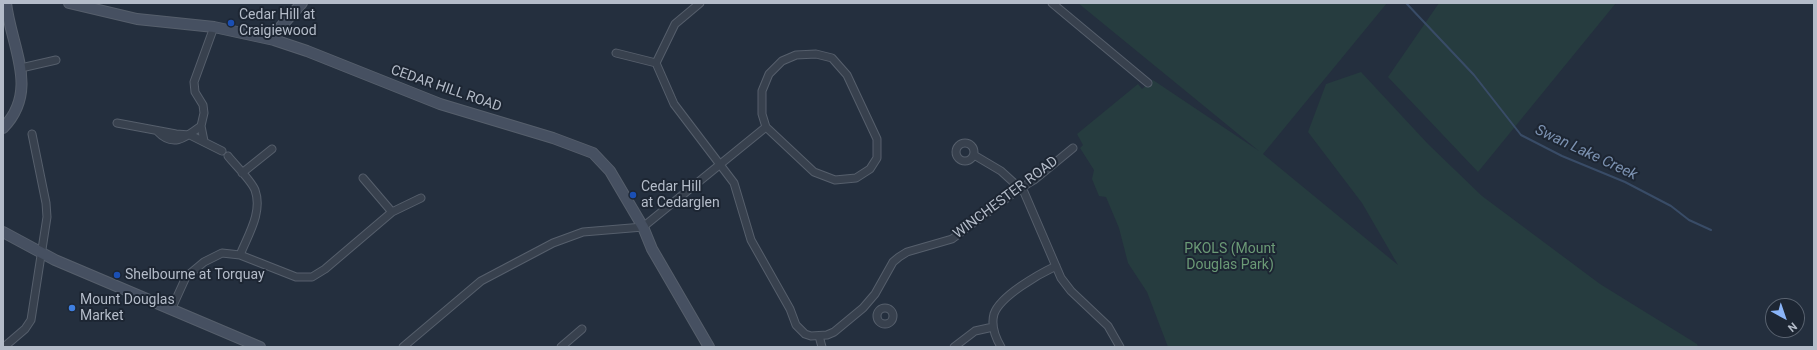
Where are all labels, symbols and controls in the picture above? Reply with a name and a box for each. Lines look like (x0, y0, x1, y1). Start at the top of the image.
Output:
place label: Cedar Hill at Craigiewood (239, 7, 317, 40)
marker: Cedar Hill at Craigiewood (226, 18, 236, 28)
street label: CEDAR HILL ROAD (388, 62, 504, 116)
water label: Swan Lake Creek (1532, 121, 1640, 185)
street label: WINCHESTER ROAD (950, 153, 1062, 243)
place label: Cedar Hill at Cedarglen (641, 179, 720, 212)
marker: Cedar Hill at Cedarglen (628, 190, 638, 200)
park label: PKOLS (Mount Douglas Park) (1184, 241, 1276, 274)
place label: Shelbourne at Torquay (125, 267, 265, 283)
marker: Shelbourne at Torquay (112, 270, 122, 280)
place label: Mount Douglas Market (80, 292, 175, 324)
north arrow (1765, 298, 1805, 338)
marker: Mount Douglas Market (67, 303, 77, 313)
text: N (1785, 319, 1800, 334)

